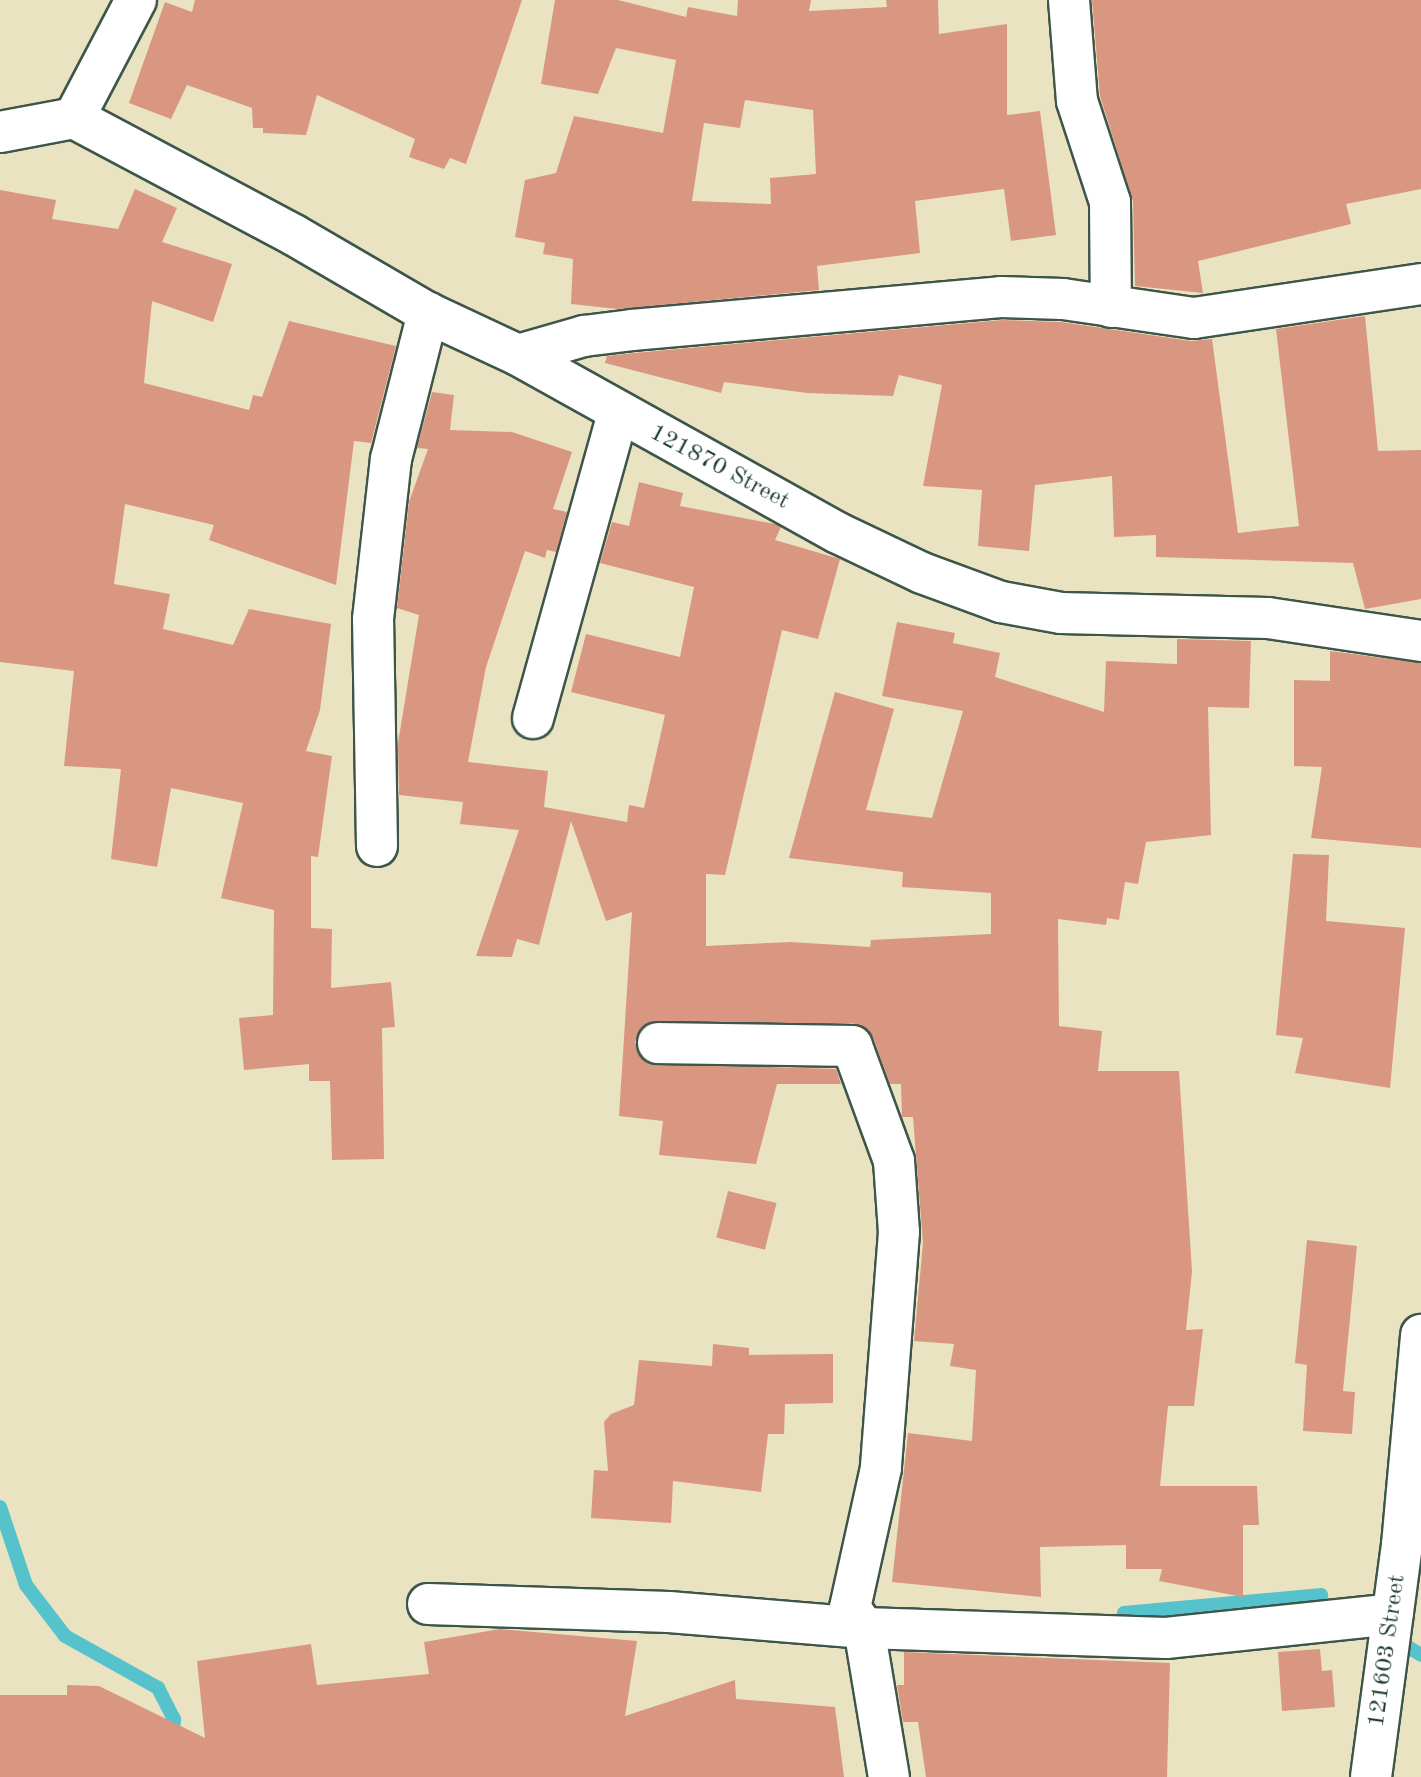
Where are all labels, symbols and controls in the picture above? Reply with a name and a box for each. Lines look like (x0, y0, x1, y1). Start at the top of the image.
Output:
street label: 121870 Street (644, 419, 794, 517)
street label: 121603 Street (1363, 1573, 1413, 1729)

